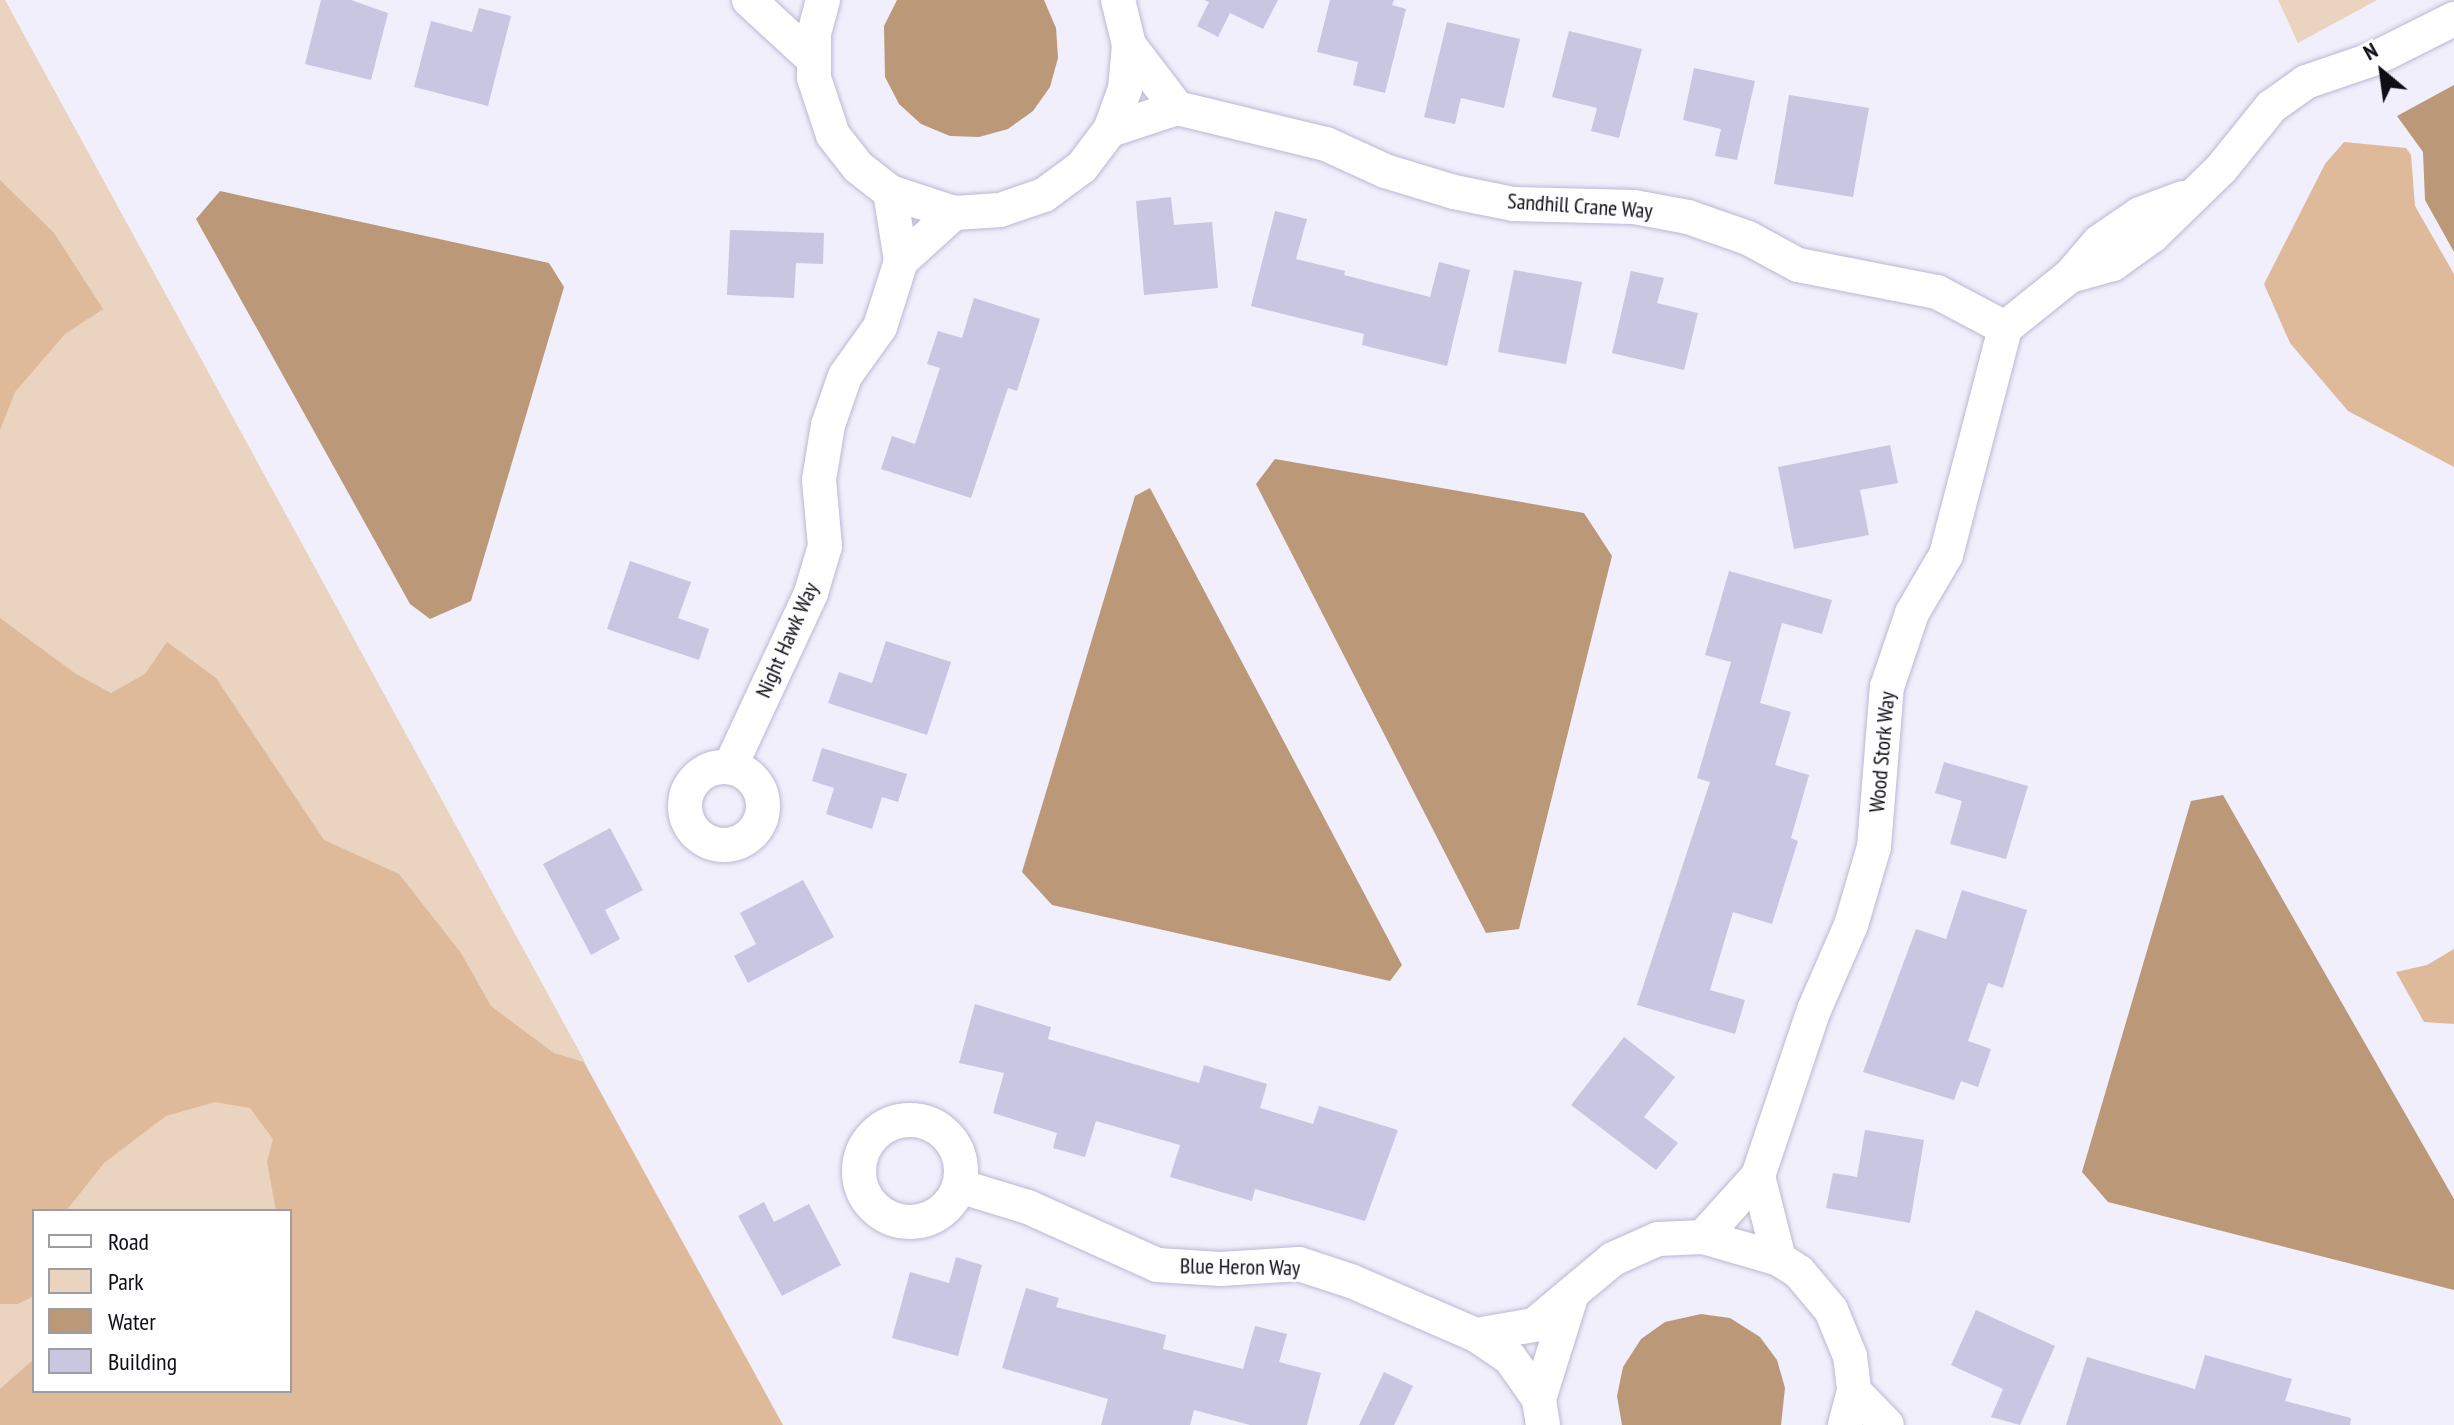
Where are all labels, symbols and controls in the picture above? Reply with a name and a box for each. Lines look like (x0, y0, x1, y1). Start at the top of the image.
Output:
north arrow (2342, 32, 2422, 112)
text: N (2358, 36, 2382, 66)
street label: Sandhill Crane Way (1506, 188, 1654, 224)
street label: Night Hawk Way (750, 578, 824, 702)
street label: Wood Stork Way (1864, 690, 1900, 814)
legend (32, 1209, 292, 1393)
text: Road (108, 1226, 149, 1257)
street label: Blue Heron Way (1179, 1253, 1301, 1281)
text: Park (108, 1266, 144, 1297)
text: Water (108, 1306, 156, 1337)
text: Building (108, 1346, 177, 1377)

